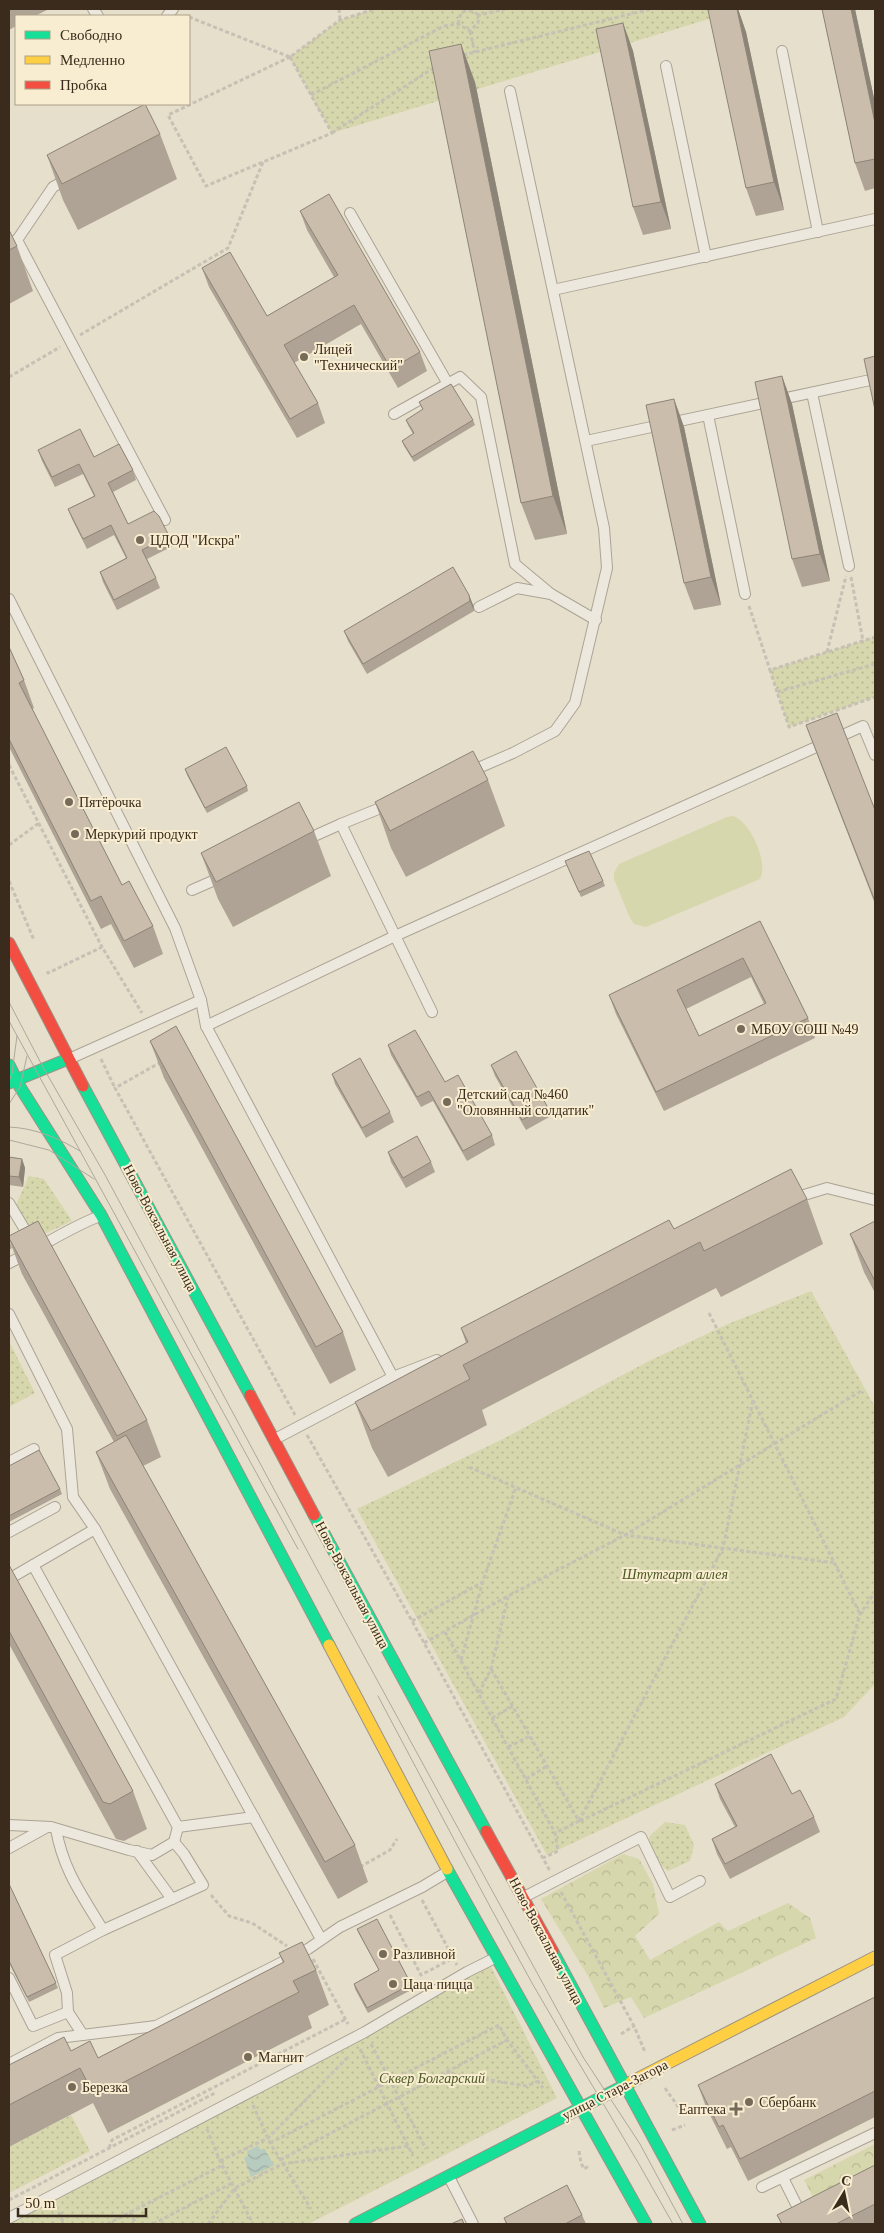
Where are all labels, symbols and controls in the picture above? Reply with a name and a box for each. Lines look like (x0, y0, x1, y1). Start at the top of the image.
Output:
legend (15, 15, 190, 105)
text: Свободно (60, 27, 122, 43)
text: Медленно (60, 52, 125, 68)
text: Пробка (60, 77, 108, 93)
place label: Лицей "Технический" (314, 342, 403, 373)
marker: Лицей "Технический" (298, 351, 310, 363)
place label: ЦДОД "Искра" (150, 533, 240, 548)
marker: ЦДОД "Искра" (134, 534, 146, 546)
place label: Пятёрочка (79, 795, 142, 810)
marker: Пятёрочка (63, 796, 75, 808)
place label: Меркурий продукт (85, 827, 198, 842)
marker: Меркурий продукт (69, 828, 81, 840)
place label: МБОУ СОШ №49 (751, 1022, 859, 1037)
marker: МБОУ СОШ №49 (735, 1023, 747, 1035)
place label: Детский сад №460 "Оловянный солдатик" (457, 1087, 594, 1118)
marker: Детский сад №460 "Оловянный солдатик" (441, 1096, 453, 1108)
street label: Ново-Вокзальная улица (120, 1162, 200, 1295)
street label: Ново-Вокзальная улица (312, 1519, 392, 1652)
park label: Штутгарт аллея (621, 1567, 728, 1582)
street label: Ново-Вокзальная улица (506, 1875, 586, 2008)
place label: Разливной (393, 1947, 456, 1962)
marker: Разливной (377, 1948, 389, 1960)
place label: Цаца пицца (403, 1977, 473, 1992)
marker: Цаца пицца (387, 1978, 399, 1990)
place label: Магнит (258, 2050, 304, 2065)
marker: Магнит (242, 2051, 254, 2063)
street label: улица Стара-Загора (560, 2057, 671, 2123)
park label: Сквер Болгарский (379, 2071, 485, 2086)
place label: Березка (82, 2080, 129, 2095)
marker: Березка (66, 2081, 78, 2093)
place label: Сбербанк (759, 2095, 816, 2110)
marker: Сбербанк (743, 2096, 755, 2108)
place label: Еаптека (679, 2102, 727, 2117)
marker: Еаптека (730, 2103, 742, 2115)
north arrow (819, 2168, 869, 2218)
text: С (840, 2172, 852, 2189)
scale bar (18, 2186, 145, 2218)
text: 50 m (25, 2195, 56, 2211)

